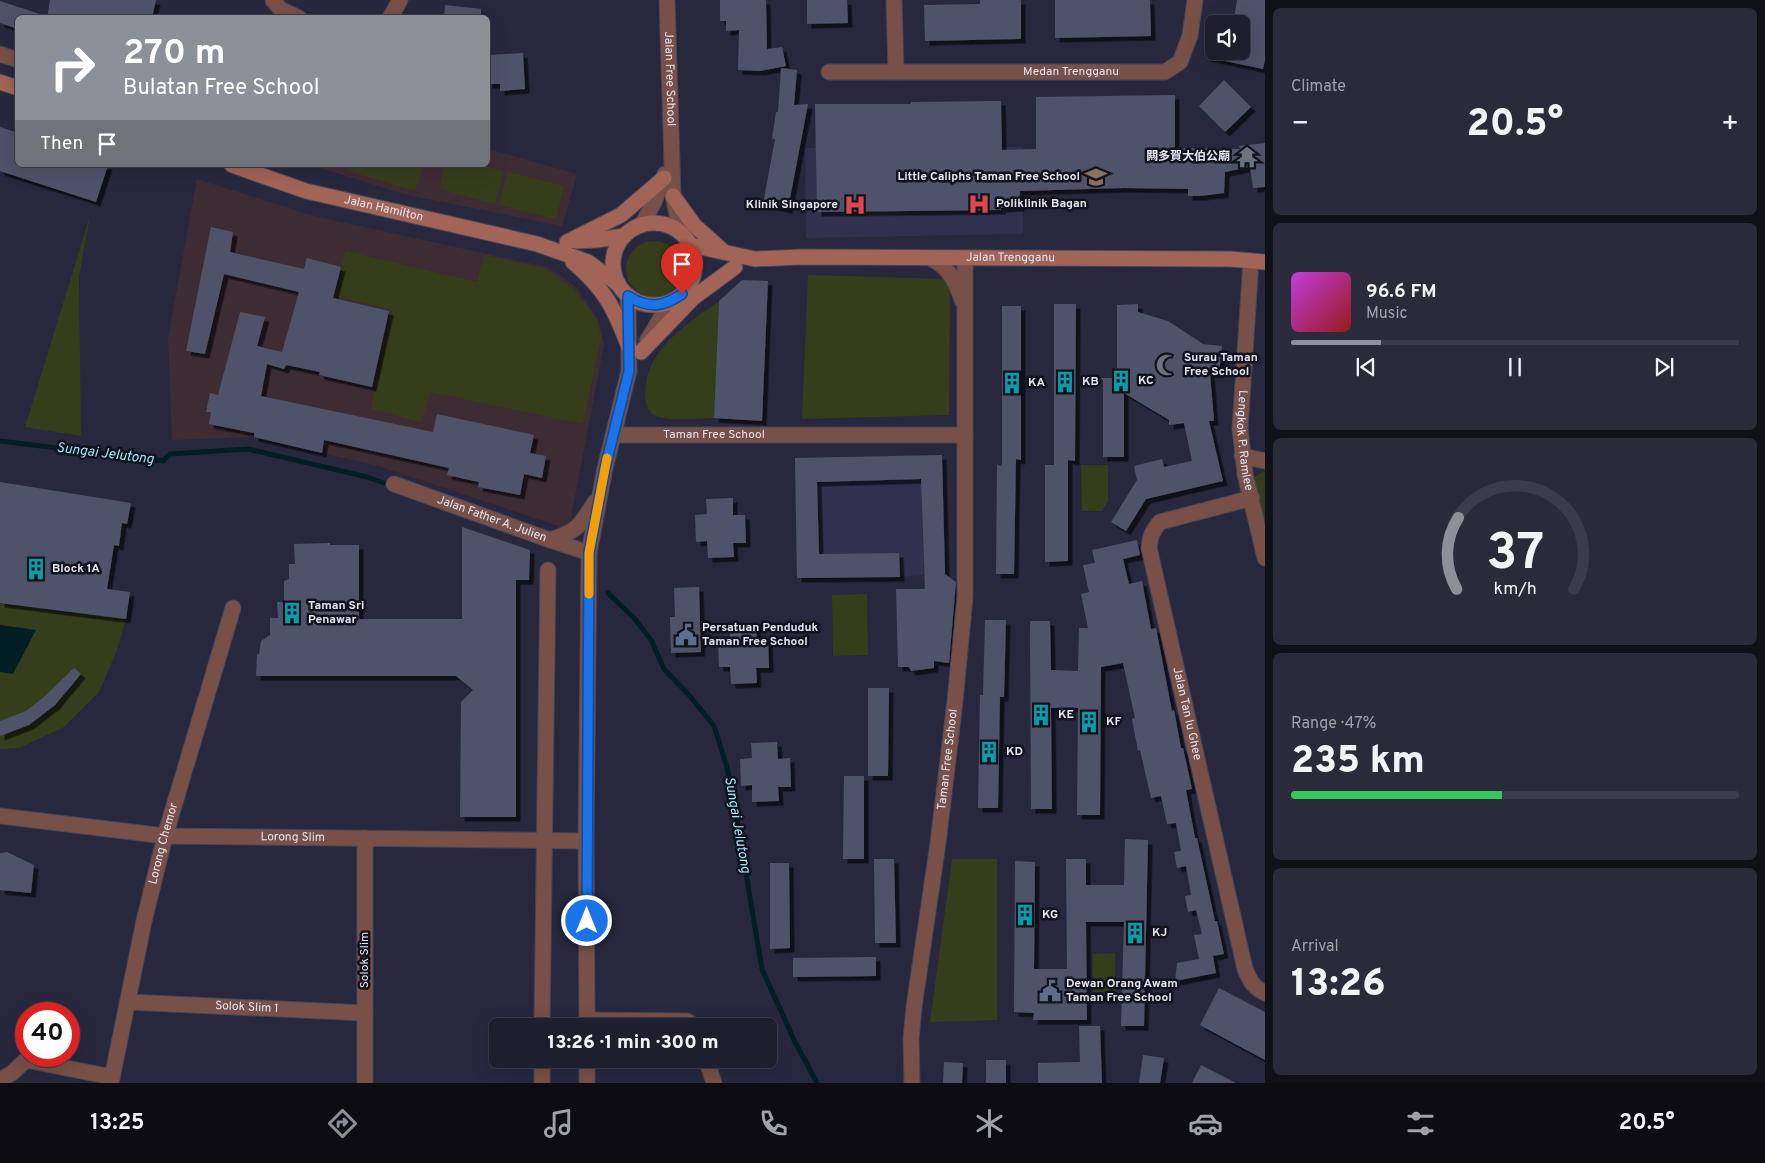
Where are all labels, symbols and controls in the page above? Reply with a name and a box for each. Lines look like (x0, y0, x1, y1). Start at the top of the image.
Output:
map controls (1205, 15, 1250, 60)
button: sound (1205, 15, 1250, 60)
street label: Jalan Free School (660, 31, 679, 127)
text: 270 m (123, 32, 225, 76)
icon: right (40, 35, 105, 100)
street label: Medan Trengganu (1023, 64, 1119, 80)
text: Bulatan Free School (123, 75, 319, 102)
text: Climate (1291, 77, 1346, 97)
text: 20.5° (1467, 101, 1563, 150)
text: − (1291, 107, 1309, 143)
text: + (1721, 107, 1739, 143)
icon: arrive (93, 130, 121, 158)
text: Then (40, 132, 83, 156)
temple icon: 闗多賀大伯公廟 (1234, 144, 1260, 170)
place label: 闗多賀大伯公廟 (1146, 149, 1230, 165)
school or university icon: Little Caliphs Taman Free School (1083, 164, 1109, 190)
place label: Little Caliphs Taman Free School (897, 169, 1080, 185)
hospital icon: Poliklinik Bagan (966, 191, 992, 217)
street label: Jalan Hamilton (342, 192, 425, 226)
hospital icon: Klinik Singapore (842, 192, 868, 218)
place label: Poliklinik Bagan (996, 196, 1087, 212)
place label: Klinik Singapore (746, 197, 838, 213)
pin (661, 243, 703, 294)
icon: arrive (668, 250, 696, 278)
street label: Jalan Trengganu (966, 250, 1055, 266)
text: 96.6 FM (1366, 280, 1437, 304)
text: Music (1366, 304, 1407, 324)
place label: Surau Taman Free School (1184, 350, 1258, 380)
mosque icon: Surau Taman Free School (1154, 352, 1180, 378)
icon: previous (1352, 353, 1380, 381)
icon: pause (1501, 353, 1529, 381)
icon: next (1650, 353, 1678, 381)
building icon: KC (1108, 368, 1134, 394)
building icon: KB (1052, 369, 1078, 395)
building icon: KA (999, 370, 1025, 396)
place label: KC (1138, 373, 1154, 389)
place label: KB (1082, 374, 1099, 390)
place label: KA (1028, 375, 1045, 391)
street label: Lengkok P. Ramlee (1232, 390, 1257, 492)
street label: Taman Free School (663, 427, 765, 443)
water label: Sungai Jelutong (55, 440, 155, 468)
street label: Jalan Father A. Julien (435, 492, 549, 546)
text: 37 (1486, 522, 1544, 588)
building icon: Block 1A (23, 556, 49, 582)
place label: Block 1A (52, 561, 100, 577)
text: km/h (1493, 578, 1537, 601)
place label: Taman Sri Penawar (308, 598, 364, 628)
building icon: Taman Sri Penawar (279, 600, 305, 626)
place label: Persatuan Penduduk Taman Free School (702, 620, 819, 650)
public building icon: Persatuan Penduduk Taman Free School (673, 622, 699, 648)
street label: Jalan Tan Iu Ghee (1168, 666, 1205, 762)
building icon: KE (1028, 702, 1054, 728)
place label: KE (1058, 707, 1074, 723)
street label: Taman Free School (934, 708, 962, 811)
building icon: KF (1076, 709, 1102, 735)
place label: KF (1106, 714, 1121, 730)
text: Range · 47% (1291, 714, 1376, 734)
text: 235 km (1291, 738, 1425, 787)
building icon: KD (976, 739, 1002, 765)
place label: KD (1006, 744, 1023, 760)
water label: Sungai Jelutong (720, 775, 754, 875)
street label: Lorong Chemor (145, 801, 182, 886)
street label: Lorong Slim (260, 829, 325, 846)
position arrow (560, 894, 612, 946)
building icon: KG (1012, 902, 1038, 928)
place label: KG (1042, 907, 1058, 923)
building icon: KJ (1122, 920, 1148, 946)
place label: KJ (1152, 925, 1167, 941)
street label: Solok Slim (357, 932, 373, 988)
text: Arrival (1291, 937, 1339, 957)
text: 13:26 (1291, 961, 1386, 1010)
place label: Dewan Orang Awam Taman Free School (1066, 976, 1178, 1006)
public building icon: Dewan Orang Awam Taman Free School (1037, 978, 1063, 1004)
street label: Solok Slim 1 (215, 998, 279, 1017)
speed limit sign: 40 (15, 1002, 80, 1067)
text: 13:26 · 1 min · 300 m (547, 1031, 719, 1055)
icon: directions (325, 1106, 360, 1141)
icon: music (541, 1106, 576, 1141)
icon: phone (756, 1106, 791, 1141)
icon: climate (972, 1106, 1007, 1141)
icon: car (1188, 1106, 1223, 1141)
icon: filters (1403, 1106, 1438, 1141)
text: 13:25 (90, 1110, 145, 1137)
text: 20.5° (1619, 1110, 1675, 1137)

